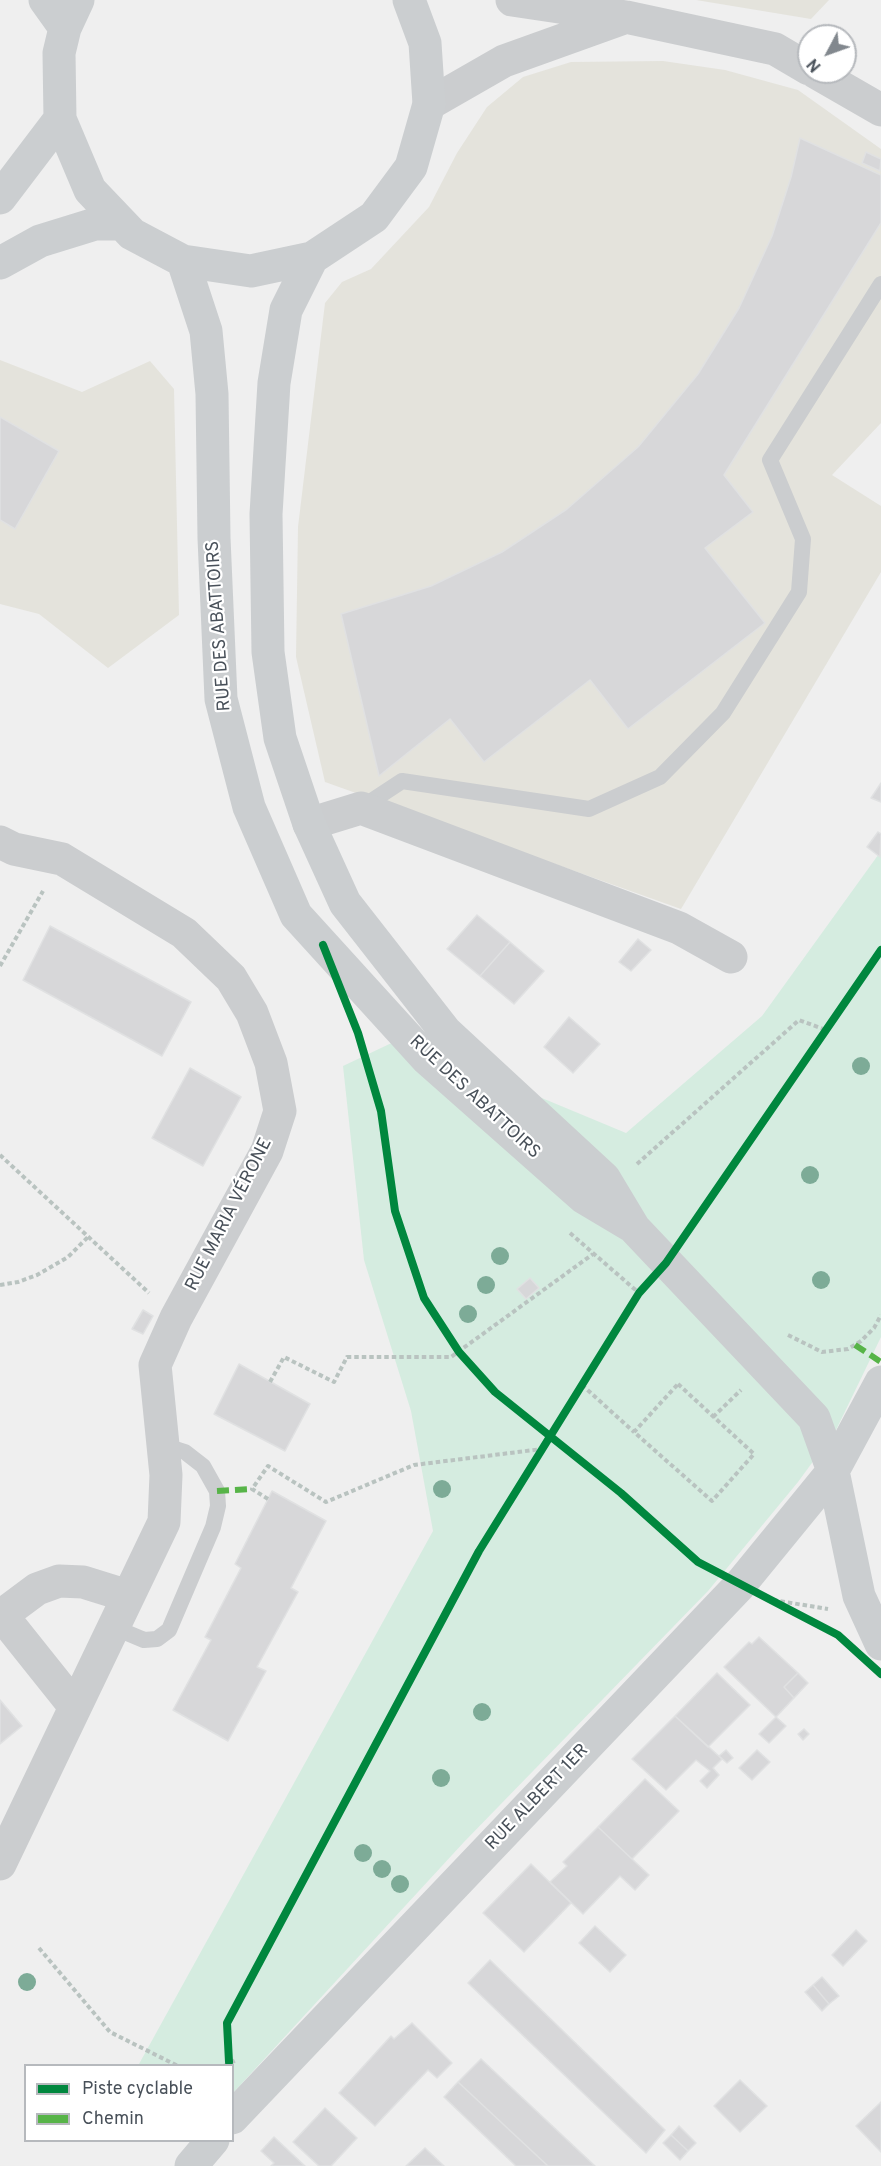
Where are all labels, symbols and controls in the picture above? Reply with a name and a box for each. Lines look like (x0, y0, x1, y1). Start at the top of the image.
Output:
north arrow (797, 24, 857, 84)
text: N (804, 54, 826, 75)
street label: RUE DES ABATTOIRS (203, 540, 237, 712)
street label: RUE DES ABATTOIRS (404, 1032, 544, 1164)
street label: RUE MARIA VÉRONE (182, 1135, 278, 1295)
street label: RUE ALBERT 1ER (482, 1740, 594, 1856)
legend (24, 2064, 234, 2142)
text: Piste cyclable (82, 2078, 193, 2101)
text: Chemin (82, 2108, 144, 2131)

